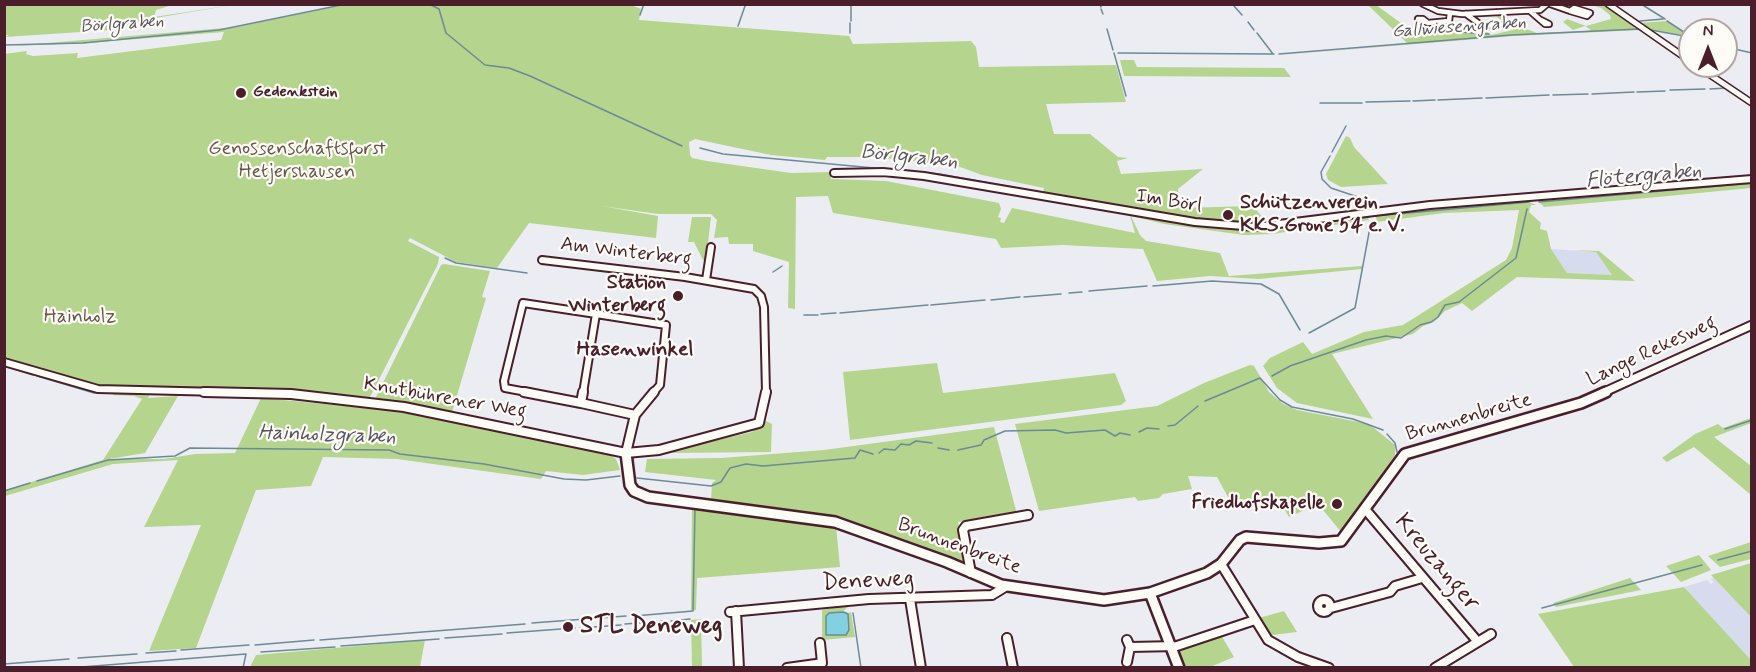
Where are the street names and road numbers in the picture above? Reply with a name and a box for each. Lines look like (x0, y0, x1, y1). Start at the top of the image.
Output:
street label: Im Börl (1134, 185, 1204, 219)
street label: Am Winterberg (559, 233, 693, 273)
street label: Lange Rekesweg (1583, 311, 1721, 393)
street label: Knutbührener Weg (362, 373, 528, 425)
street label: Brunnenbreite (1403, 389, 1535, 447)
street label: Kreuzanger (1387, 508, 1485, 618)
street label: Brunnenbreite (894, 514, 1024, 580)
street label: Deneweg (821, 565, 915, 599)

